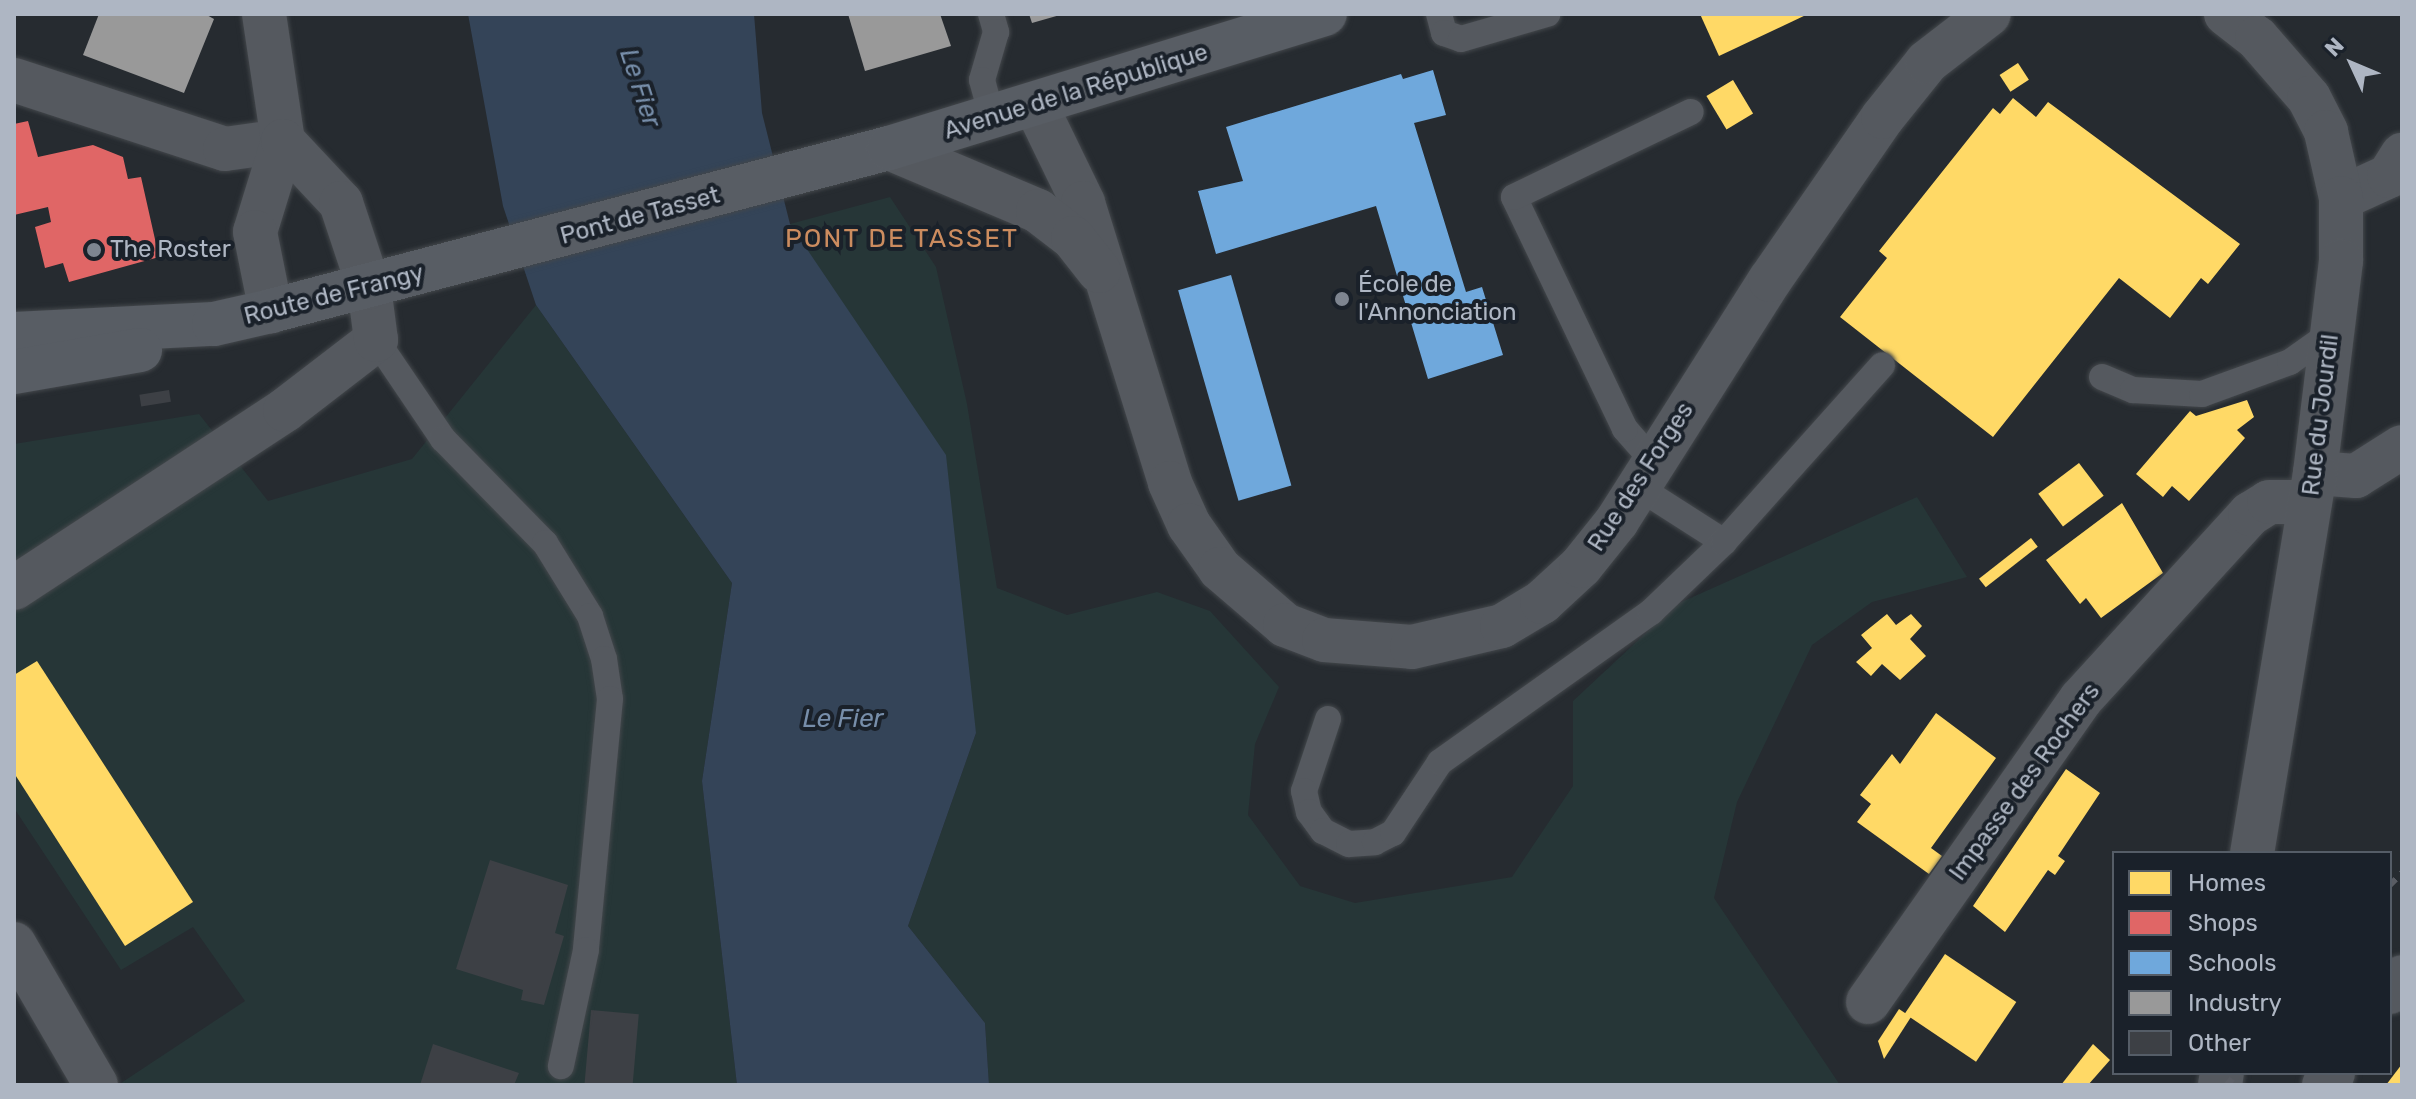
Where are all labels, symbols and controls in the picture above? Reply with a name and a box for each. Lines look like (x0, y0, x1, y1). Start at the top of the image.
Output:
north arrow (2312, 24, 2392, 104)
text: N (2319, 32, 2350, 62)
street label: Avenue de la République (941, 38, 1211, 146)
water label: Le Fier (613, 45, 667, 131)
street label: Pont de Tasset (557, 181, 723, 251)
district label: PONT DE TASSET (784, 223, 1020, 255)
place label: The Roster (110, 236, 231, 264)
marker: The Roster (85, 241, 103, 259)
street label: Route de Frangy (241, 259, 427, 331)
place label: École de l'Annonciation (1358, 271, 1517, 327)
marker: École de l'Annonciation (1333, 290, 1351, 308)
street label: Rue du Jourdil (2297, 333, 2345, 497)
street label: Rue des Forges (1582, 397, 1700, 557)
street label: Impasse des Rochers (1944, 678, 2106, 886)
water label: Le Fier (803, 703, 883, 735)
legend (2112, 851, 2392, 1075)
text: Homes (2188, 869, 2266, 897)
text: Shops (2188, 909, 2258, 937)
text: Schools (2188, 949, 2276, 977)
text: Industry (2188, 989, 2282, 1017)
text: Other (2188, 1029, 2251, 1057)

